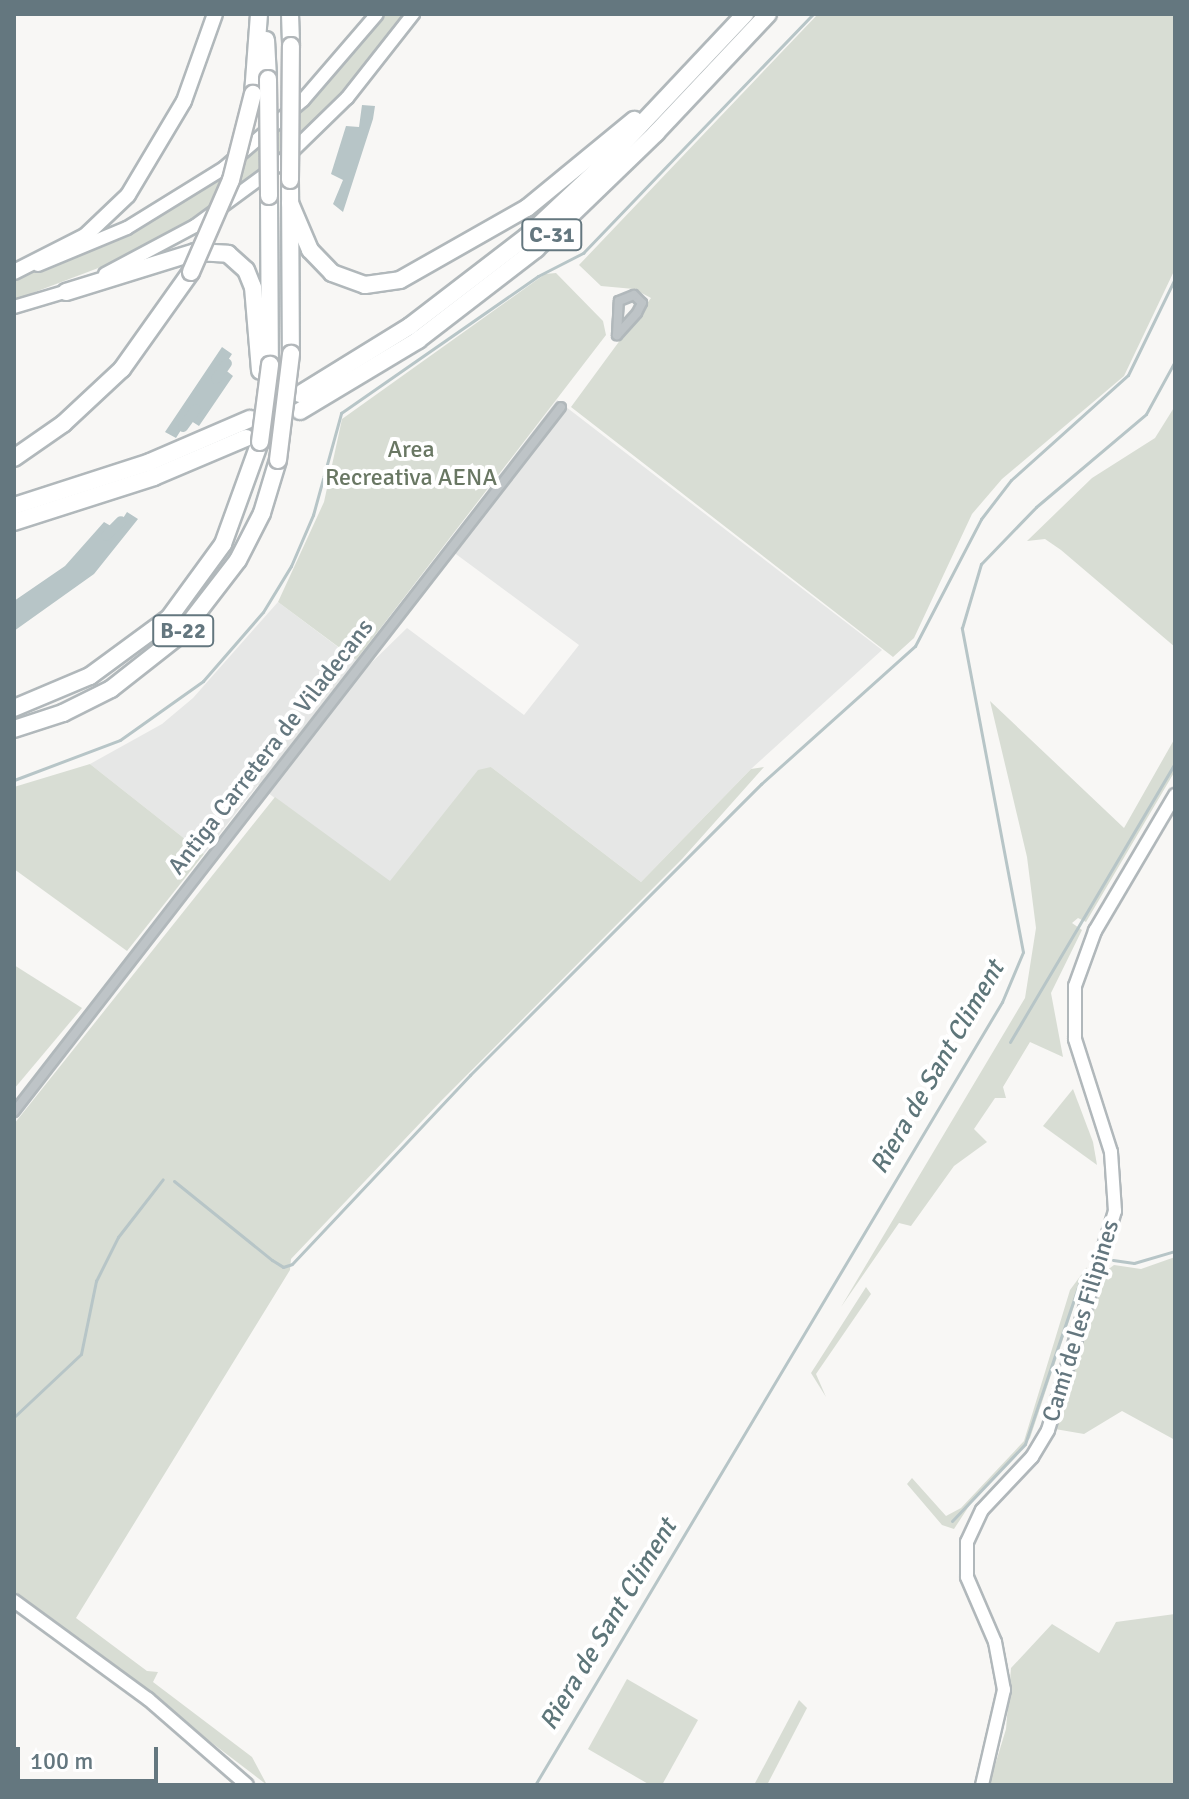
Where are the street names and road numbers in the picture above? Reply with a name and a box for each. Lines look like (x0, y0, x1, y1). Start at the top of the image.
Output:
road number: C-31 (520, 217, 584, 253)
road number: B-22 (151, 613, 215, 649)
street label: Antiga Carretera de Viladecans (162, 614, 380, 880)
street label: Camí de les Filipines (1037, 1217, 1125, 1425)

